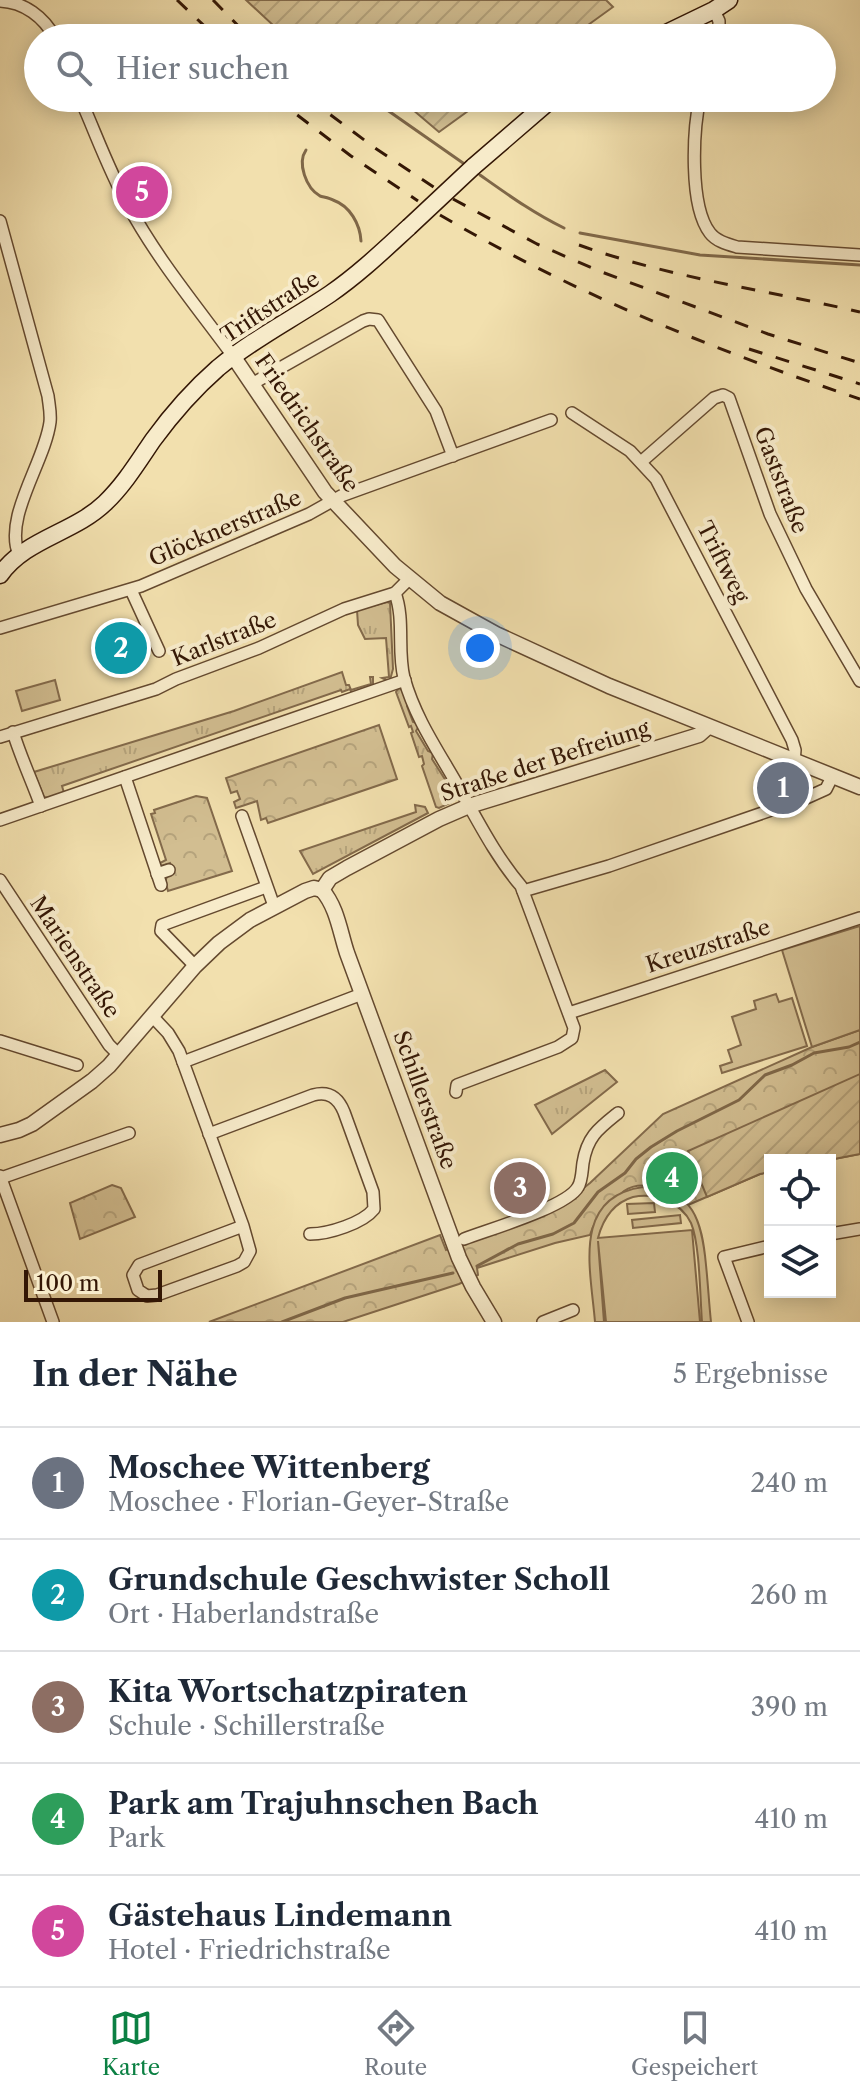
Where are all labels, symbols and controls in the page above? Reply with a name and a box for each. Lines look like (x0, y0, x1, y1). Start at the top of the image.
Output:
search box (24, 24, 836, 112)
icon: search (52, 46, 96, 90)
text: Hier suchen (116, 50, 289, 87)
pin: 5 (116, 162, 168, 222)
street label: Triftstraße (216, 265, 324, 349)
street label: Friedrichstraße (249, 349, 365, 497)
street label: Gaststraße (748, 423, 814, 537)
street label: Glöcknerstraße (145, 484, 305, 572)
street label: Triftweg (691, 517, 755, 608)
street label: Karlstraße (168, 606, 280, 672)
pin: 2 (95, 618, 147, 678)
your location (460, 628, 500, 668)
street label: Straße der Befreiung (437, 714, 653, 808)
pin: 1 (757, 758, 809, 818)
street label: Marienstraße (24, 891, 126, 1023)
street label: Kreuzstraße (643, 913, 773, 979)
street label: Schillerstraße (387, 1027, 463, 1173)
pin: 4 (646, 1148, 698, 1208)
map controls (764, 1154, 836, 1298)
button: locate (764, 1154, 836, 1226)
pin: 3 (494, 1158, 546, 1218)
button: layers (764, 1226, 836, 1298)
scale bar (24, 1266, 162, 1302)
text: 100 m (36, 1270, 99, 1297)
text: In der Nähe (32, 1353, 238, 1395)
text: 5 Ergebnisse (673, 1358, 828, 1390)
text: Moschee Wittenberg (108, 1449, 430, 1486)
text: 1 (52, 1467, 64, 1499)
text: 240 m (750, 1467, 828, 1499)
text: Moschee · Florian-Geyer-Straße (108, 1486, 509, 1518)
text: Grundschule Geschwister Scholl (108, 1561, 610, 1598)
text: 2 (50, 1579, 66, 1611)
text: 260 m (750, 1579, 828, 1611)
text: Ort · Haberlandstraße (108, 1598, 379, 1630)
text: Kita Wortschatzpiraten (108, 1673, 468, 1710)
text: 3 (51, 1691, 65, 1723)
text: 390 m (751, 1691, 828, 1723)
text: Schule · Schillerstraße (108, 1710, 385, 1742)
text: Park am Trajuhnschen Bach (108, 1785, 539, 1822)
text: 4 (50, 1803, 66, 1835)
text: 410 m (754, 1803, 828, 1835)
text: Park (108, 1822, 165, 1854)
text: Gästehaus Lindemann (108, 1897, 452, 1934)
text: 5 (51, 1915, 65, 1947)
text: 410 m (754, 1915, 828, 1947)
text: Hotel · Friedrichstraße (108, 1934, 391, 1966)
tab: Karte (102, 2006, 160, 2081)
tab: Route (364, 2006, 427, 2081)
tab: Gespeichert (631, 2006, 758, 2081)

